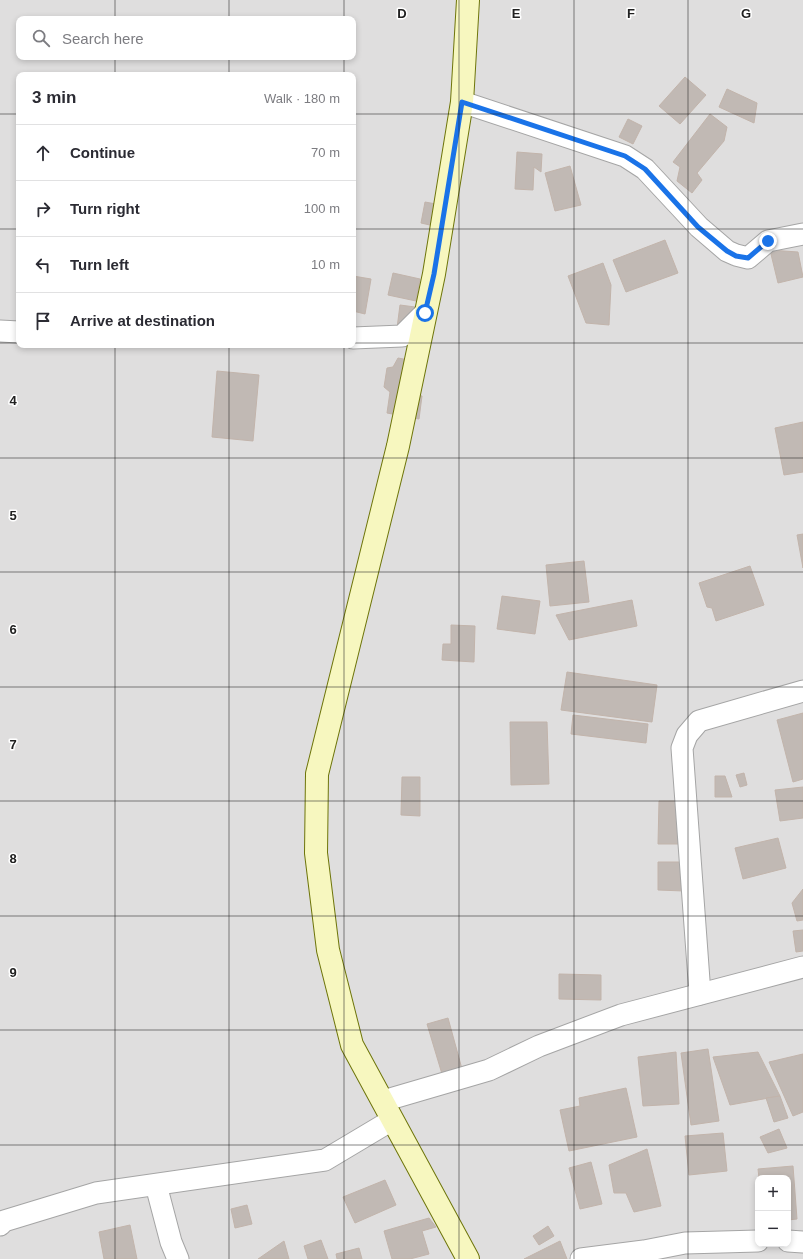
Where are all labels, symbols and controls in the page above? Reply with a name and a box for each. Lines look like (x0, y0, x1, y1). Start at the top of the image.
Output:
text: D (397, 6, 407, 21)
text: E (512, 6, 521, 21)
text: F (627, 6, 635, 21)
text: G (741, 6, 751, 21)
search box (16, 16, 356, 60)
icon: search (30, 27, 52, 49)
text: Search here (62, 30, 144, 47)
text: 3 min (32, 88, 76, 107)
text: Walk · 180 m (264, 91, 340, 106)
icon: ahead (32, 142, 54, 164)
text: Continue (70, 144, 135, 161)
text: 70 m (311, 145, 340, 160)
icon: right (32, 198, 54, 220)
text: Turn right (70, 200, 140, 217)
text: 100 m (304, 201, 340, 216)
route end (759, 232, 777, 250)
icon: left (32, 254, 54, 276)
text: Turn left (70, 256, 129, 273)
text: 10 m (311, 257, 340, 272)
route start (416, 304, 434, 322)
icon: arrive (32, 310, 54, 332)
text: Arrive at destination (70, 312, 215, 329)
text: 4 (9, 393, 17, 408)
text: 5 (9, 508, 17, 523)
text: 6 (9, 622, 17, 637)
text: 7 (9, 737, 17, 752)
text: 8 (9, 851, 17, 866)
text: 9 (9, 965, 17, 980)
map controls (755, 1175, 791, 1247)
button: + (755, 1175, 791, 1211)
button: − (755, 1211, 791, 1247)

